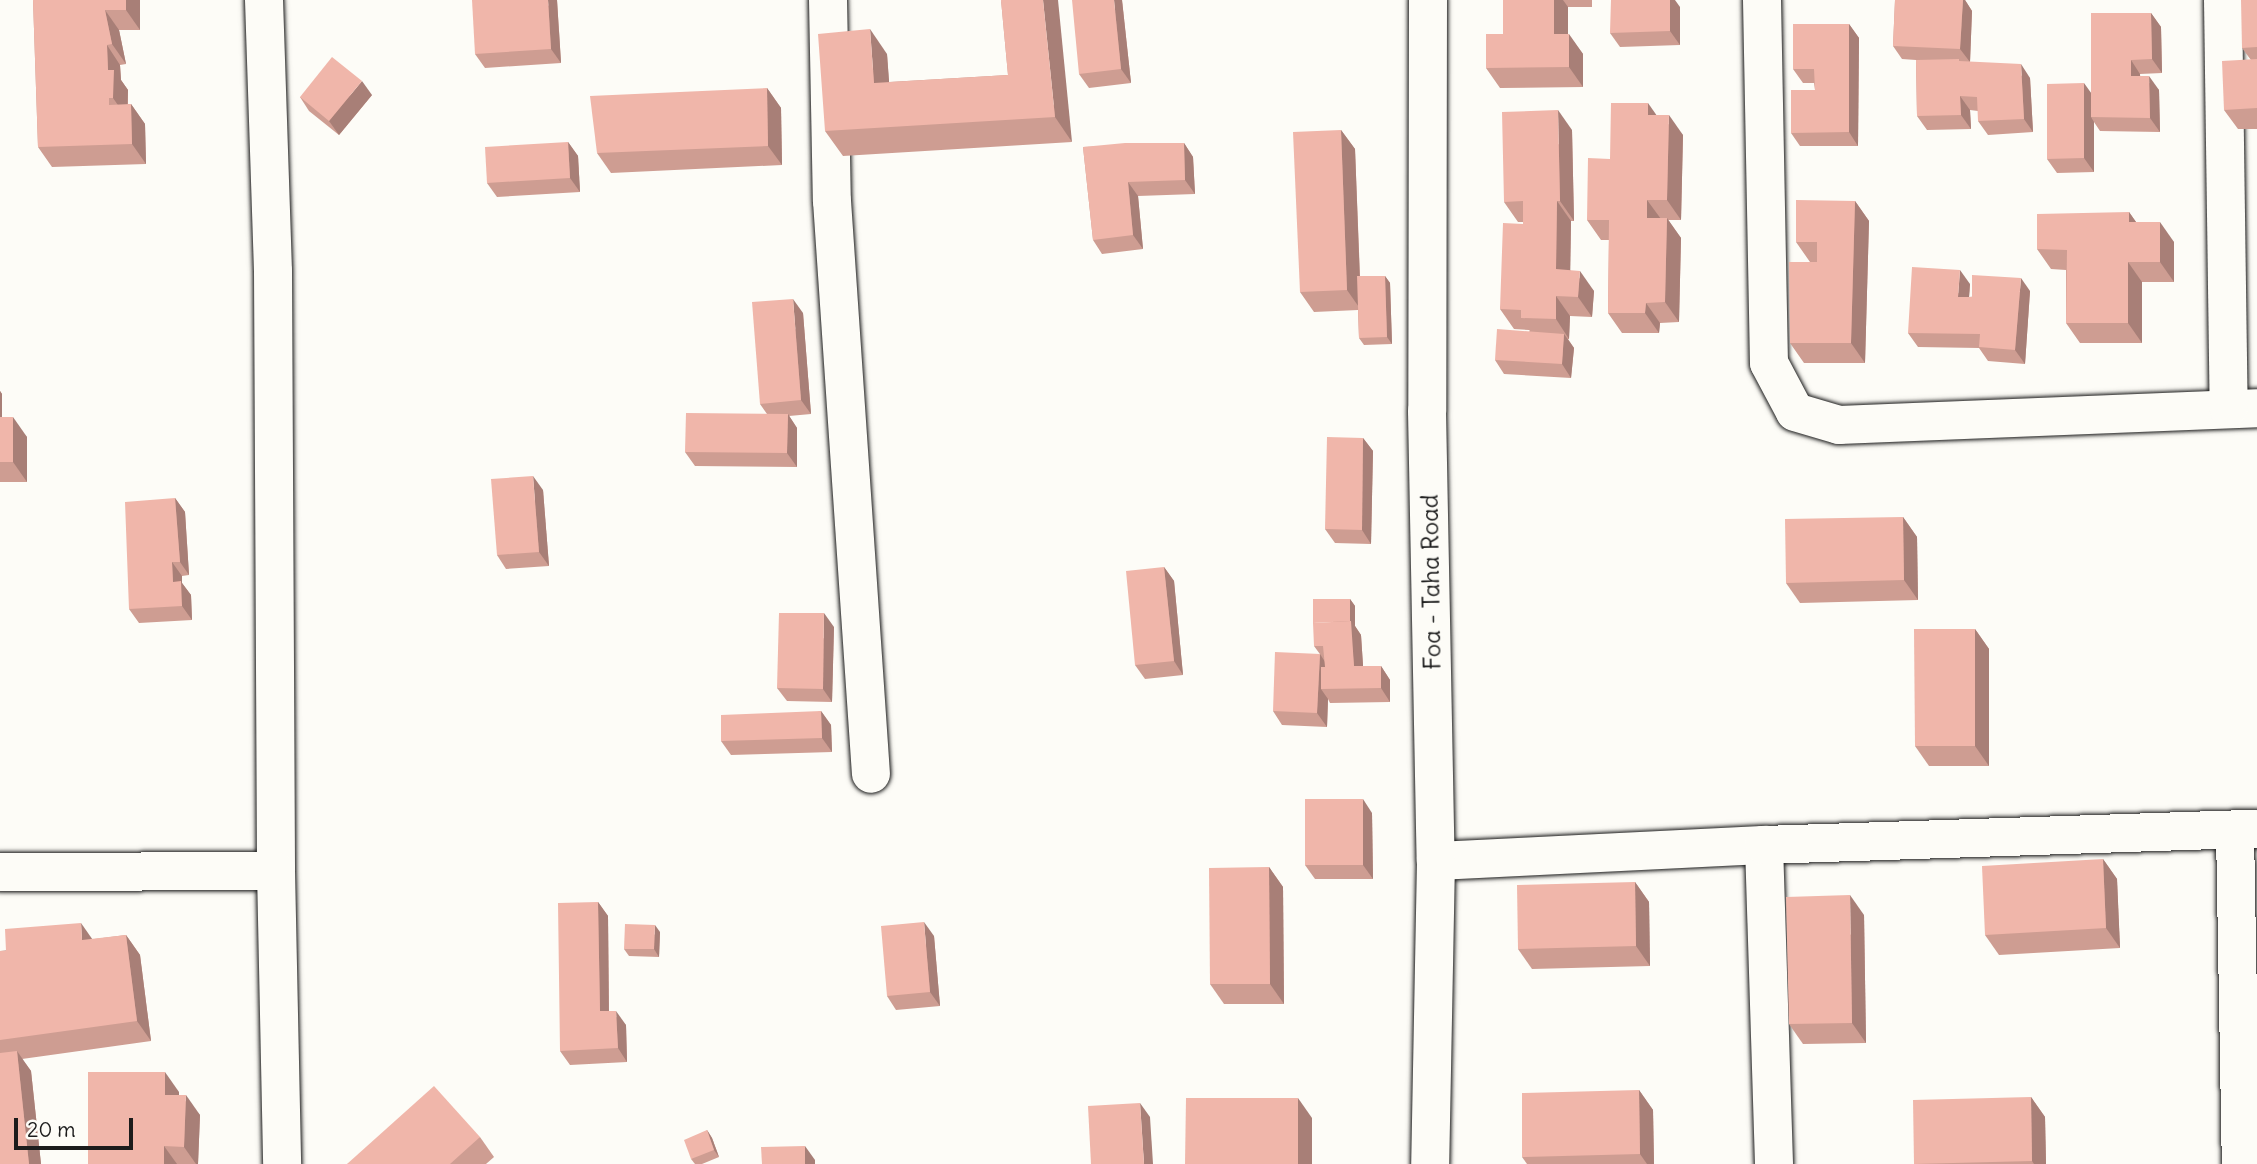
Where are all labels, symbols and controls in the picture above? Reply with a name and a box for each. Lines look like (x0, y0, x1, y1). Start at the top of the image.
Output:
street label: Foa - Taha Road (1415, 494, 1447, 670)
scale bar (18, 1104, 136, 1148)
text: 20 m (27, 1116, 76, 1143)

